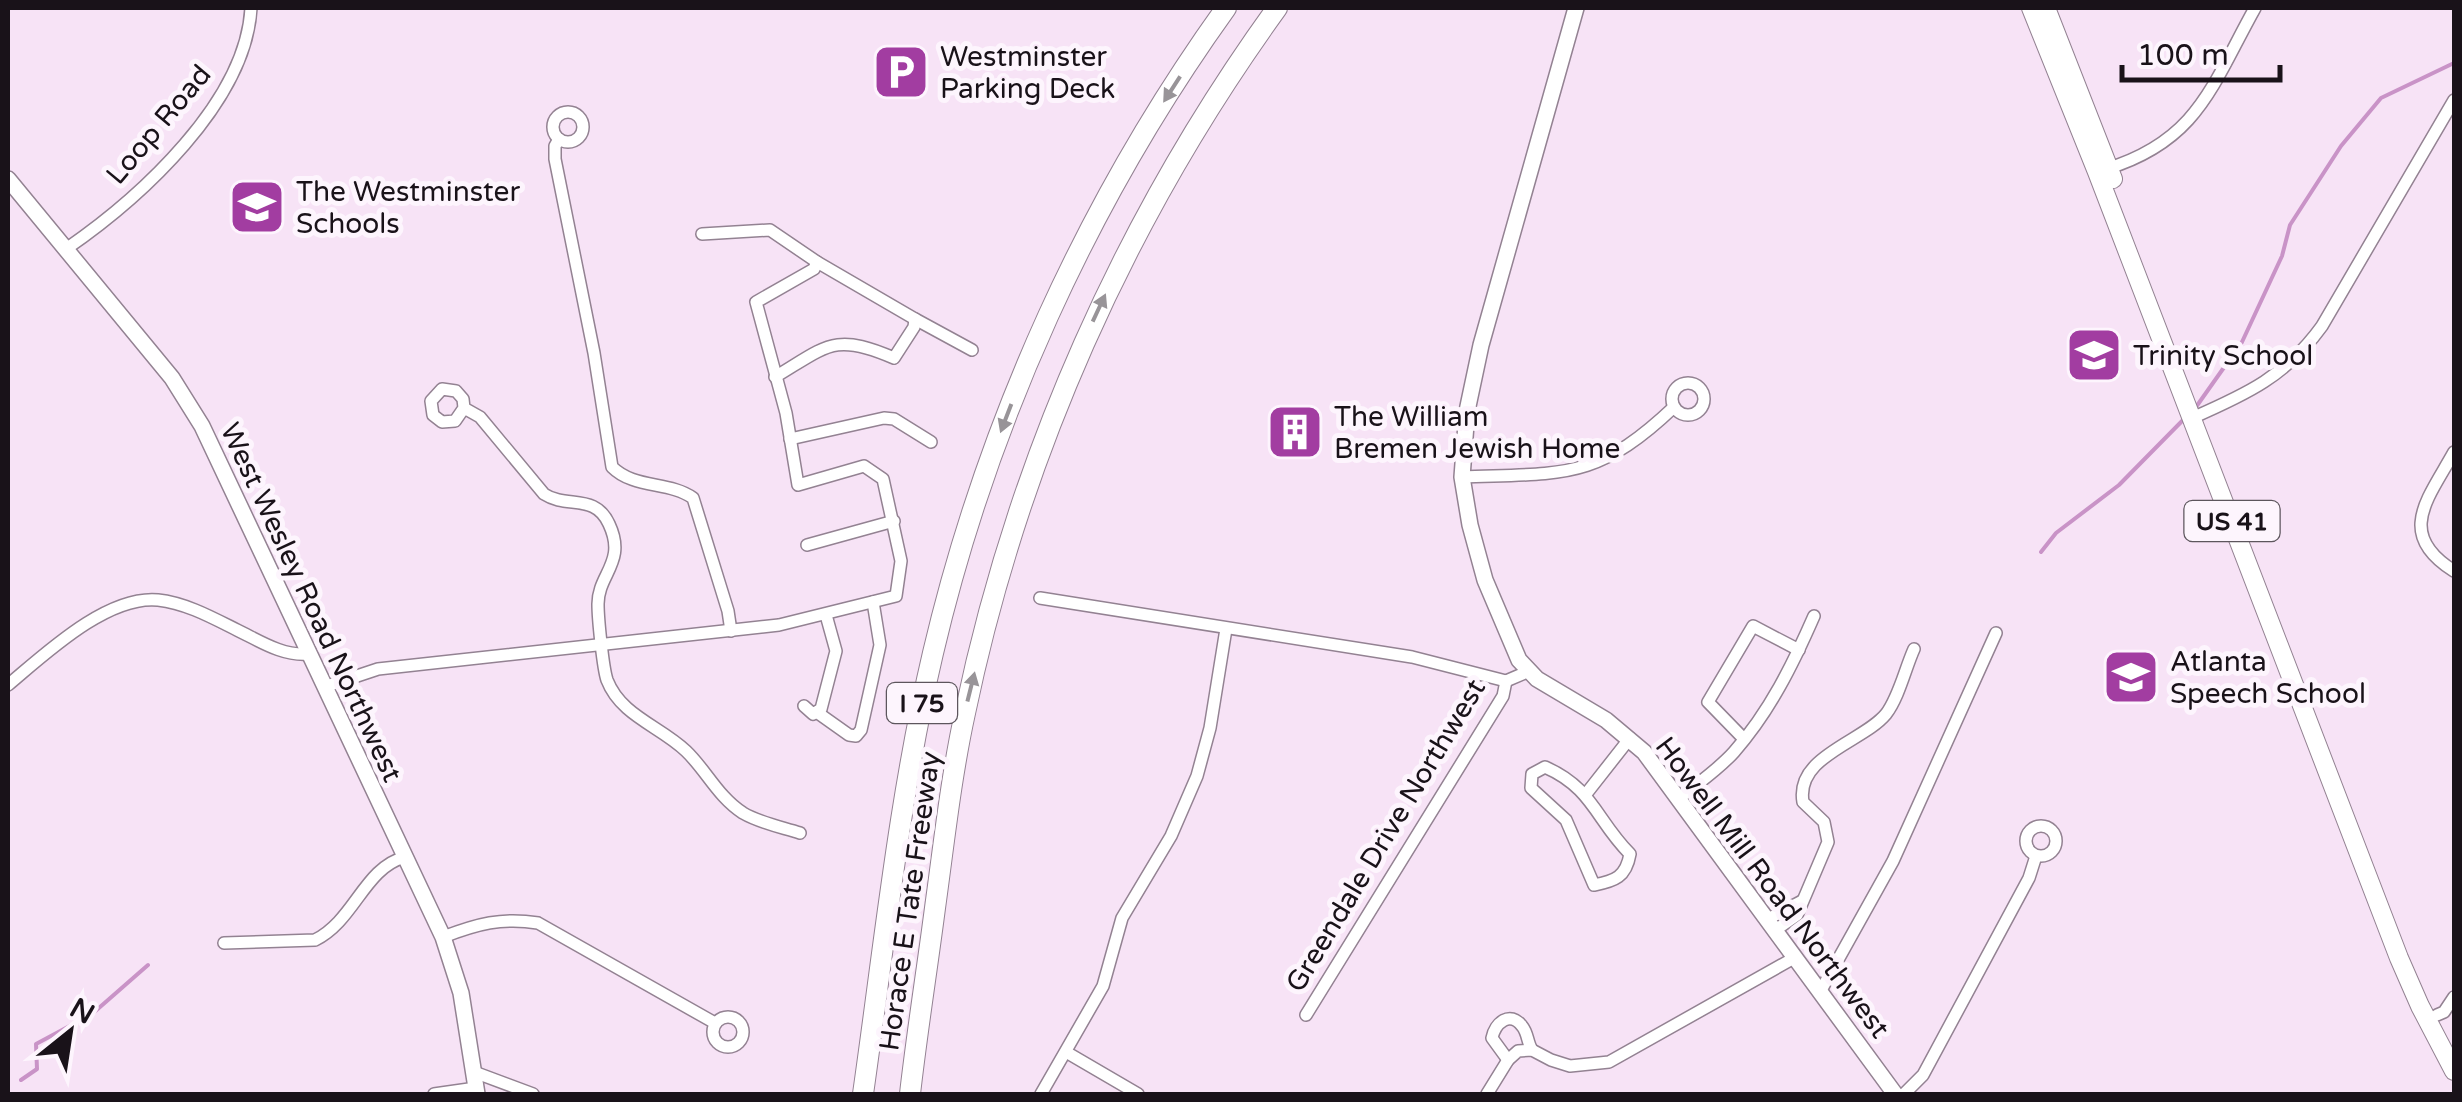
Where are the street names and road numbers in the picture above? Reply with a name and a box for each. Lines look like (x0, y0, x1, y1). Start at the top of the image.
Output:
street label: Loop Road (99, 58, 219, 191)
street label: West Wesley Road Northwest (213, 417, 410, 788)
road number: US 41 (2184, 501, 2280, 541)
street label: Greendale Drive Northwest (1279, 673, 1493, 998)
road number: I 75 (887, 683, 957, 723)
street label: Howell Mill Road Northwest (1648, 730, 1897, 1045)
street label: Horace E Tate Freeway (872, 749, 948, 1053)

